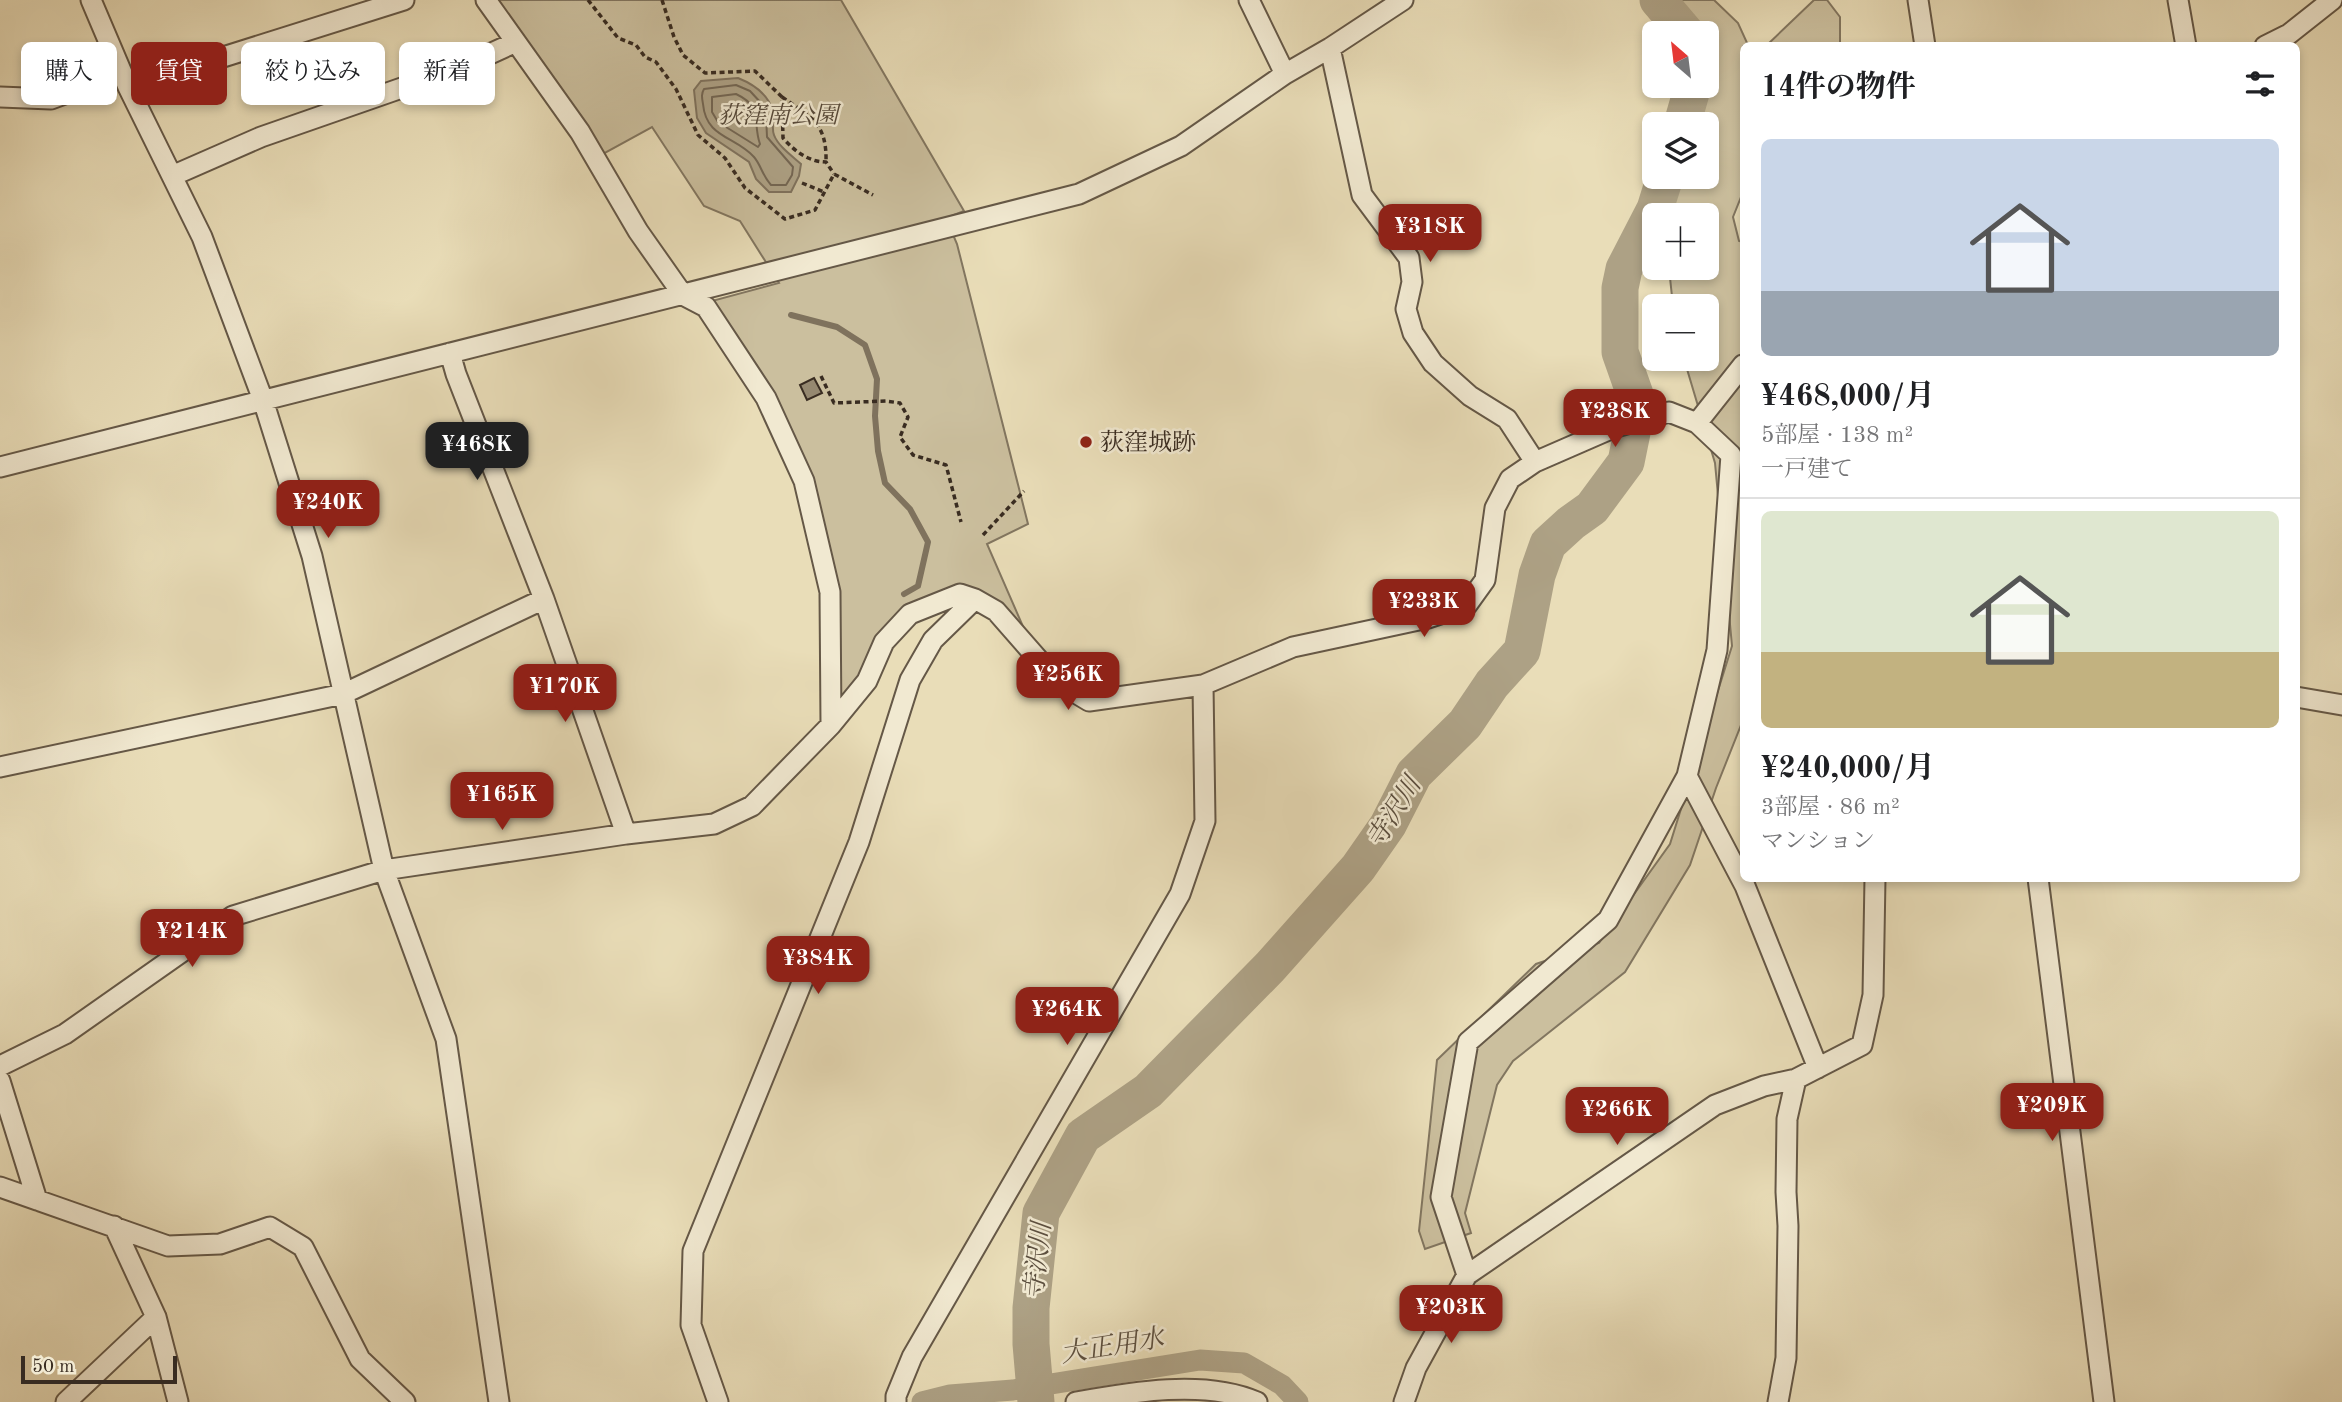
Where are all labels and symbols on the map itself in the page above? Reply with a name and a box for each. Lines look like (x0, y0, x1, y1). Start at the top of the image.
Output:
north arrow (1642, 21, 1718, 98)
park label: 荻窪南公園 (718, 102, 842, 129)
pin: ¥318K (1381, 204, 1479, 264)
pin: ¥238K (1566, 390, 1664, 449)
pin: ¥468K (428, 422, 526, 482)
place label: 荻窪城跡 (1100, 429, 1196, 456)
marker: 荻窪城跡 (1078, 434, 1094, 450)
pin: ¥240K (279, 480, 377, 540)
pin: ¥233K (1375, 580, 1473, 639)
pin: ¥256K (1019, 652, 1117, 712)
pin: ¥170K (516, 664, 614, 724)
water label: 寺沢川 (1361, 769, 1428, 853)
pin: ¥165K (453, 772, 551, 832)
pin: ¥214K (143, 909, 241, 969)
pin: ¥384K (769, 936, 867, 996)
pin: ¥264K (1018, 988, 1116, 1047)
pin: ¥209K (2003, 1084, 2101, 1143)
pin: ¥266K (1568, 1088, 1666, 1147)
water label: 寺沢川 (1020, 1218, 1056, 1301)
pin: ¥203K (1402, 1286, 1500, 1345)
water label: 大正用水 (1059, 1324, 1169, 1368)
scale bar (21, 1353, 177, 1385)

